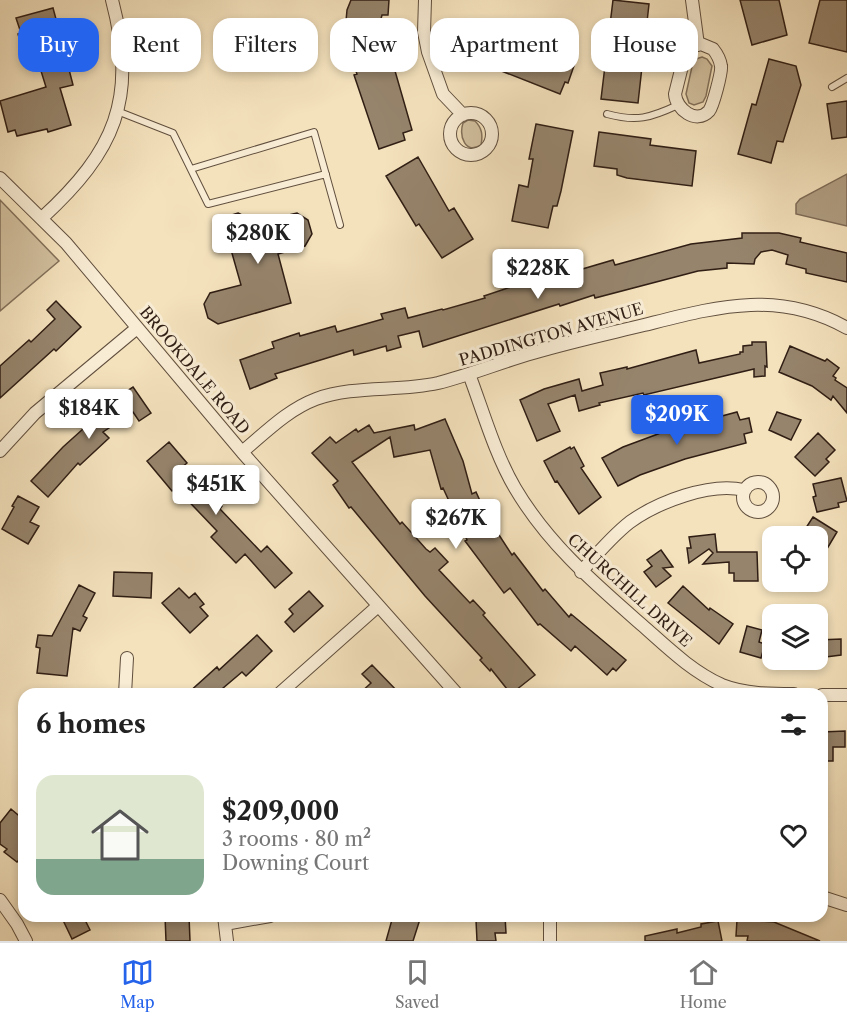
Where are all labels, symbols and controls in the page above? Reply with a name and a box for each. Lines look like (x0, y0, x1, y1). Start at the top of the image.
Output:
chip: Buy (18, 18, 99, 72)
chip: Rent (111, 18, 201, 72)
chip: Filters (213, 18, 318, 72)
chip: New (330, 18, 418, 72)
chip: Apartment (430, 18, 579, 72)
chip: House (591, 18, 698, 72)
pin: $280K (216, 214, 300, 265)
text: $280K (226, 221, 290, 245)
pin: $228K (496, 249, 580, 300)
text: $228K (506, 256, 570, 280)
street label: PADDINGTON AVENUE (457, 298, 645, 370)
street label: BROOKDALE ROAD (136, 302, 254, 438)
pin: $184K (47, 389, 131, 440)
pin: $209K (635, 395, 719, 446)
text: $184K (59, 396, 119, 420)
text: $209K (645, 402, 709, 426)
pin: $451K (174, 465, 258, 516)
text: $451K (186, 472, 246, 496)
pin: $267K (414, 499, 498, 550)
text: $267K (425, 506, 487, 530)
map controls (762, 526, 828, 670)
button: locate (762, 526, 828, 592)
street label: CHURCHILL DRIVE (564, 529, 696, 651)
button: layers (762, 604, 828, 670)
text: 6 homes (36, 708, 146, 740)
icon: filters (777, 708, 810, 741)
text: $209,000 (222, 795, 339, 827)
icon: home (84, 799, 156, 871)
icon: heart (777, 819, 810, 852)
text: 3 rooms · 80 m² (222, 827, 371, 851)
text: Downing Court (222, 851, 369, 875)
tab: Map (120, 956, 155, 1012)
tab: Saved (395, 956, 439, 1012)
tab: Home (680, 956, 727, 1012)

